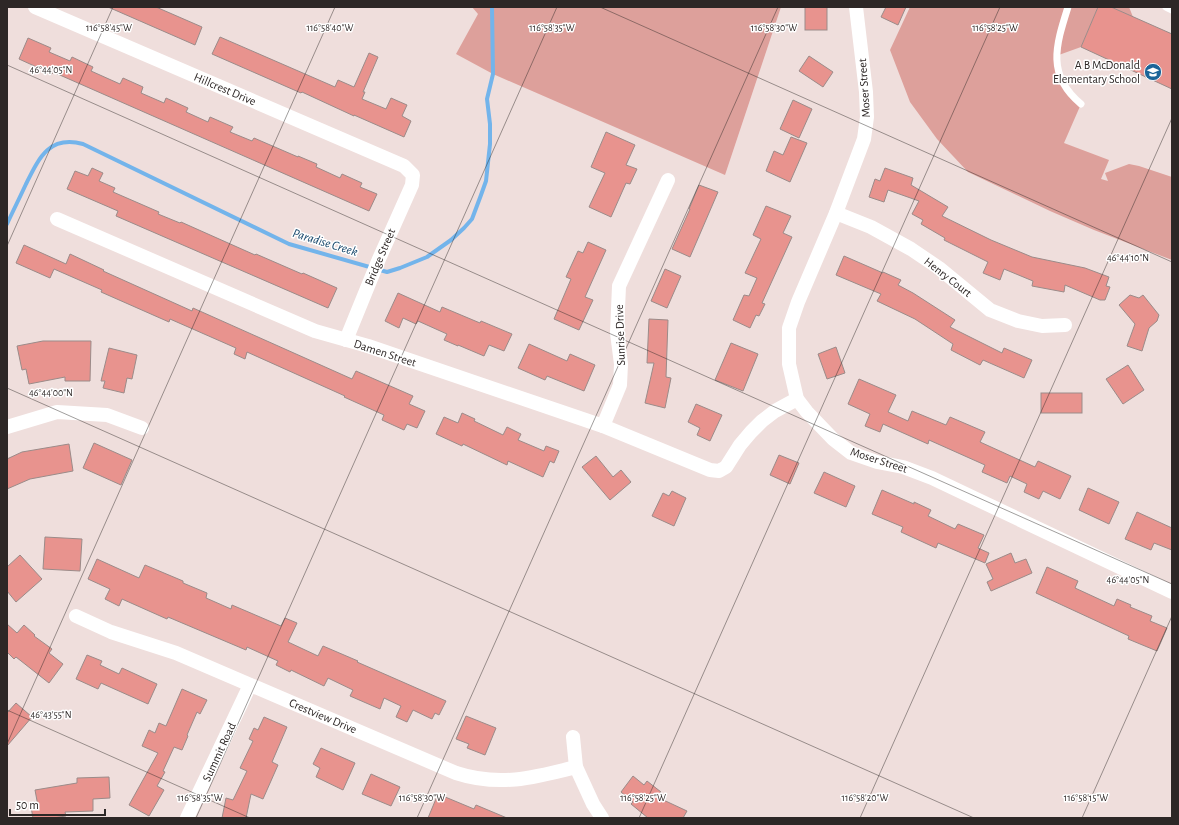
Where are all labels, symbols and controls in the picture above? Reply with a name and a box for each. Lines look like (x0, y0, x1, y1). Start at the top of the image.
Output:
text: 116°58'45"W (86, 23, 132, 33)
text: 116°58'40"W (306, 23, 354, 33)
text: 116°58'35"W (529, 23, 575, 33)
text: 116°58'30"W (751, 23, 797, 33)
text: 116°58'25"W (972, 23, 1018, 33)
street label: Moser Street (856, 58, 872, 118)
place label: A B McDonald Elementary School (1053, 59, 1140, 86)
school or university icon: A B McDonald Elementary School (1143, 62, 1163, 82)
text: 46°44'05"N (30, 65, 72, 75)
street label: Hillcrest Drive (192, 71, 258, 107)
street label: Bridge Street (363, 226, 397, 287)
water label: Paradise Creek (291, 227, 359, 259)
text: 46°44'10"N (1107, 253, 1149, 263)
street label: Henry Court (922, 255, 974, 300)
street label: Sunrise Drive (613, 304, 627, 366)
street label: Damen Street (352, 337, 418, 369)
text: 46°44'00"N (29, 388, 73, 398)
street label: Moser Street (849, 445, 909, 475)
text: 46°44'05"N (1107, 575, 1149, 585)
street label: Crestview Drive (287, 696, 359, 736)
text: 46°43'55"N (30, 710, 72, 720)
street label: Summit Road (200, 721, 238, 783)
scale bar (10, 791, 105, 817)
text: 116°58'35"W (177, 793, 223, 803)
text: 116°58'30"W (399, 793, 445, 803)
text: 116°58'25"W (620, 793, 666, 803)
text: 116°58'20"W (842, 793, 888, 803)
text: 116°58'15"W (1064, 793, 1108, 803)
text: 50 m (16, 799, 39, 811)

